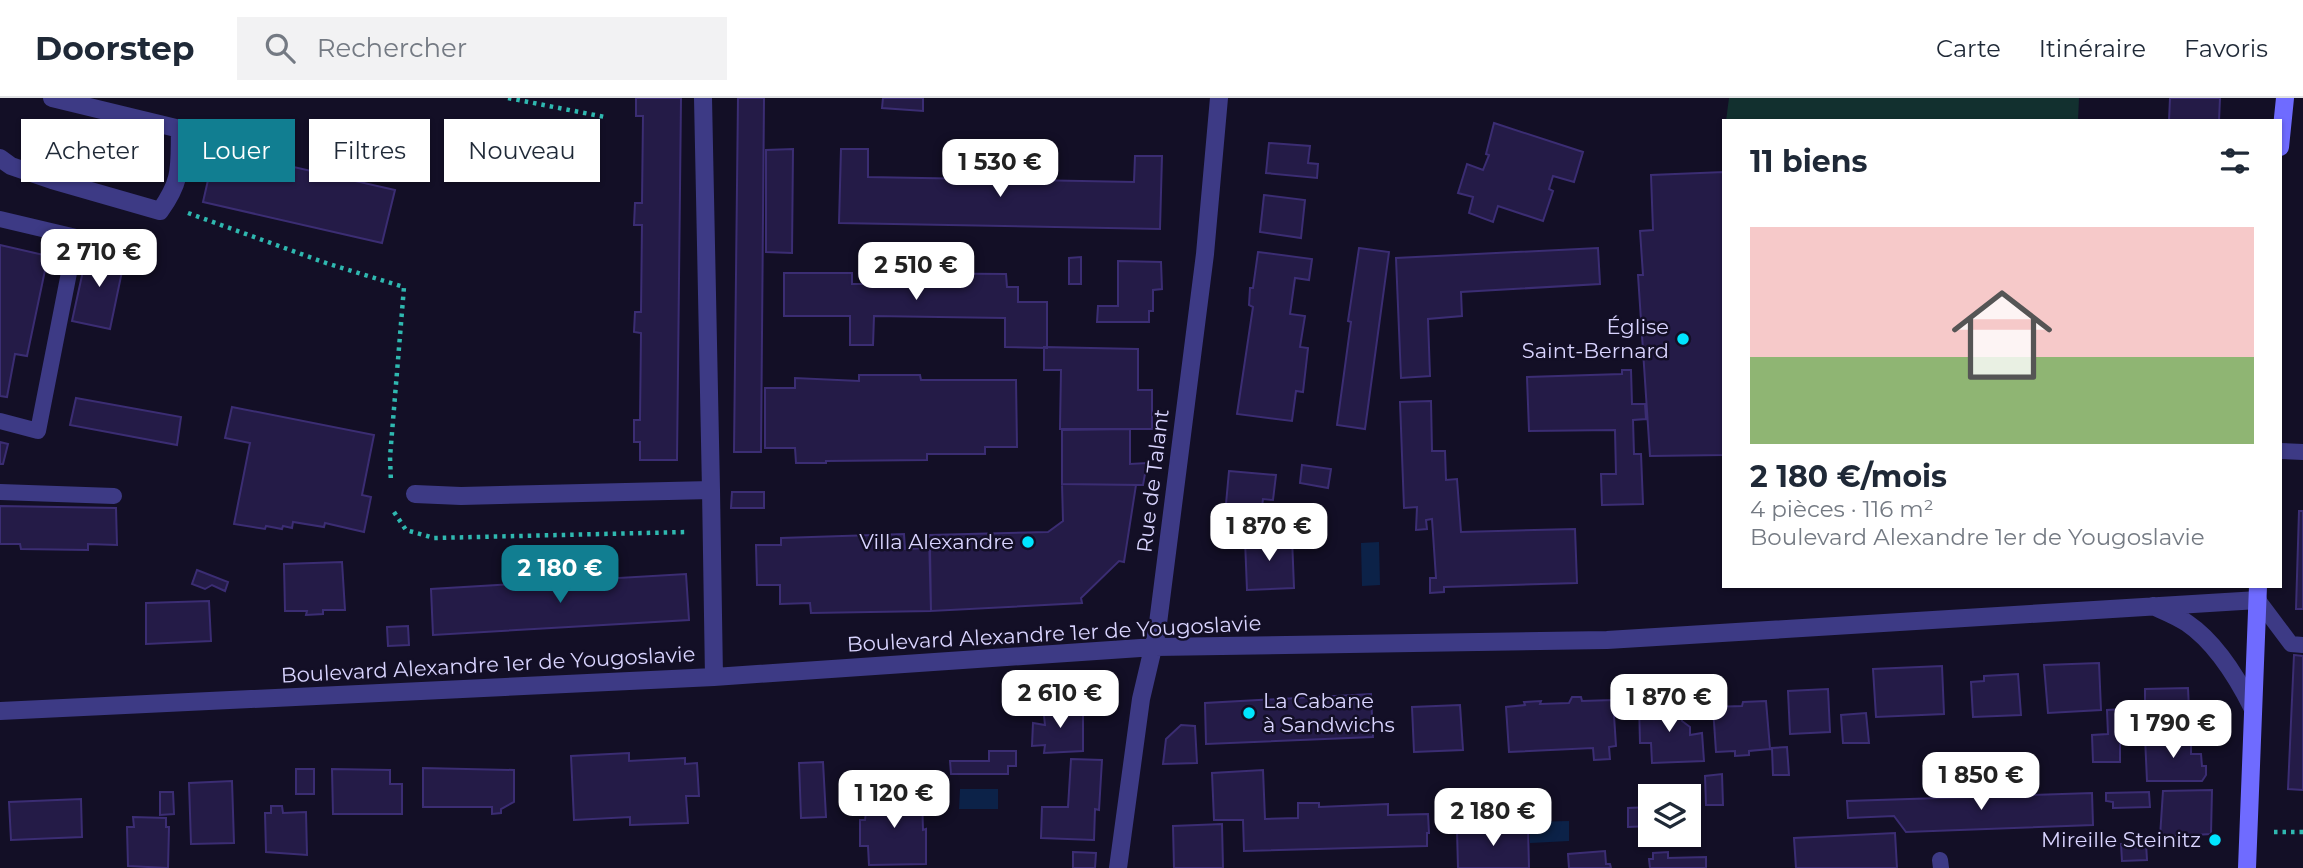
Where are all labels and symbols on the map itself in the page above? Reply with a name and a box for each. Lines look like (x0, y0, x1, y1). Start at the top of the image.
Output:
pin: 1 530 € (935, 140, 1065, 199)
pin: 2 710 € (34, 230, 164, 289)
pin: 2 510 € (851, 242, 981, 302)
place label: Église Saint-Bernard (1522, 314, 1669, 363)
marker: Église Saint-Bernard (1675, 331, 1691, 347)
street label: Rue de Talant (1131, 408, 1174, 554)
pin: 1 870 € (1204, 504, 1334, 563)
place label: Villa Alexandre (859, 529, 1014, 554)
marker: Villa Alexandre (1020, 534, 1036, 550)
pin: 2 180 € (495, 546, 625, 605)
street label: Boulevard Alexandre 1er de Yougoslavie (846, 610, 1262, 657)
street label: Boulevard Alexandre 1er de Yougoslavie (280, 641, 696, 688)
pin: 2 610 € (995, 670, 1125, 730)
pin: 1 870 € (1604, 674, 1734, 734)
place label: La Cabane à Sandwichs (1263, 688, 1395, 737)
pin: 1 790 € (2108, 700, 2238, 760)
marker: La Cabane à Sandwichs (1241, 705, 1257, 721)
pin: 1 850 € (1916, 752, 2046, 812)
pin: 1 120 € (829, 770, 959, 830)
pin: 2 180 € (1428, 788, 1558, 848)
place label: Mireille Steinitz (2041, 827, 2201, 852)
marker: Mireille Steinitz (2207, 832, 2223, 848)

